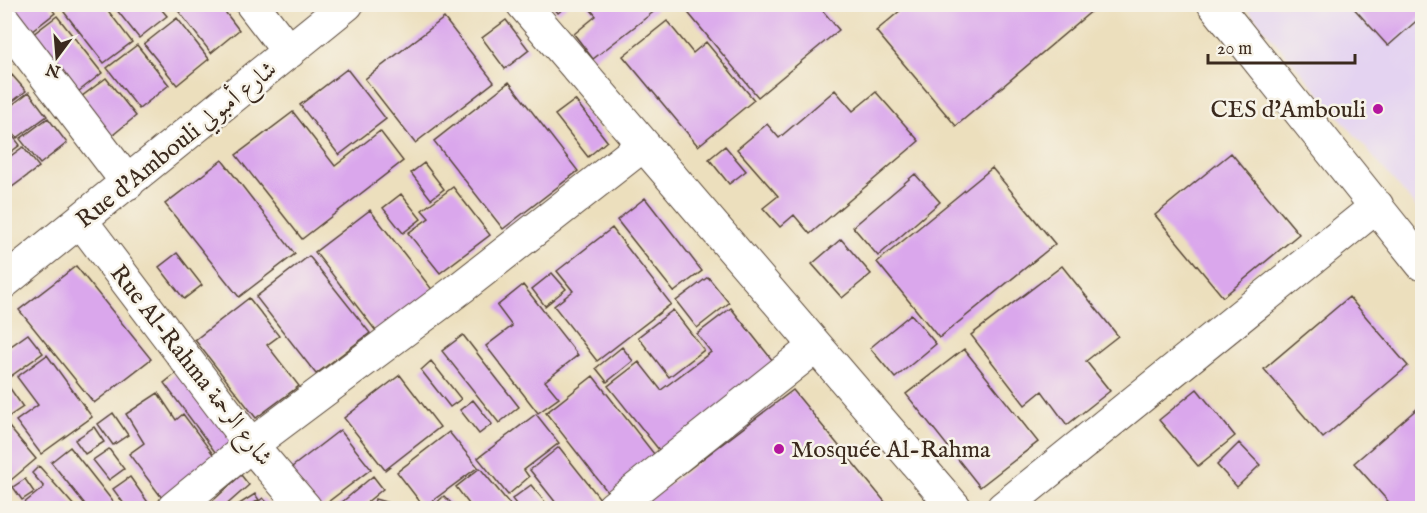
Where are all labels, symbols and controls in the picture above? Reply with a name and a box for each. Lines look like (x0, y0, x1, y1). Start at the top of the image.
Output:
north arrow (27, 27, 87, 87)
scale bar (1208, 27, 1355, 65)
text: 20 m (1217, 38, 1252, 61)
street label: Rue d'Ambouli شارع أمبولي (68, 52, 286, 238)
text: N (44, 58, 64, 81)
place label: CES d'Ambouli (1210, 95, 1366, 126)
marker: CES d'Ambouli (1371, 102, 1385, 116)
street label: Rue Al-Rahma شارع الرحمة (100, 259, 279, 475)
place label: Mosquée Al-Rahma (791, 435, 991, 466)
marker: Mosquée Al-Rahma (772, 442, 786, 456)

